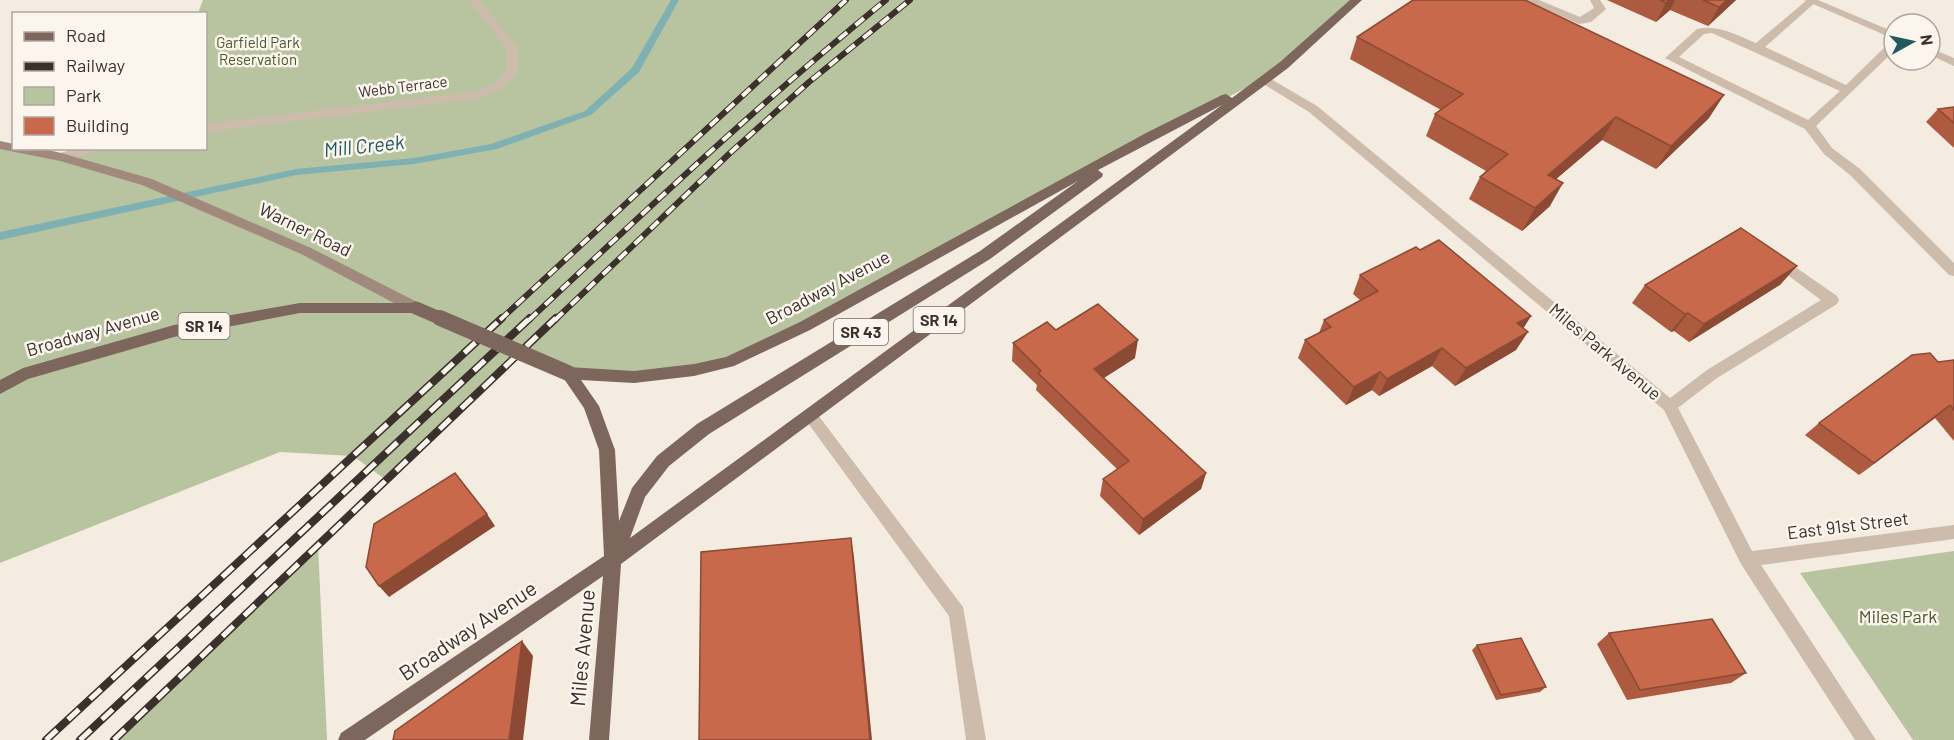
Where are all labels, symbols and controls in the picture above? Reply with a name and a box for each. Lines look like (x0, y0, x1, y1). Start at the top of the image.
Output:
legend (12, 12, 207, 150)
north arrow (1882, 12, 1942, 72)
text: Road (66, 24, 106, 46)
park label: Garfield Park Reservation (216, 33, 300, 68)
text: N (1917, 33, 1937, 46)
text: Railway (66, 54, 125, 76)
street label: Webb Terrace (357, 72, 448, 100)
text: Park (66, 84, 101, 106)
text: Building (66, 114, 129, 136)
water label: Mill Creek (322, 129, 406, 161)
street label: Warner Road (256, 197, 355, 261)
street label: Broadway Avenue (762, 245, 893, 329)
street label: Miles Park Avenue (1545, 298, 1666, 404)
street label: Broadway Avenue (24, 302, 162, 361)
road number: SR 14 (914, 307, 964, 333)
road number: SR 14 (178, 313, 230, 339)
road number: SR 43 (834, 319, 888, 345)
street label: East 91st Street (1786, 507, 1910, 543)
street label: Broadway Avenue (394, 575, 541, 685)
street label: Miles Avenue (564, 588, 599, 707)
park label: Miles Park (1859, 605, 1937, 627)

